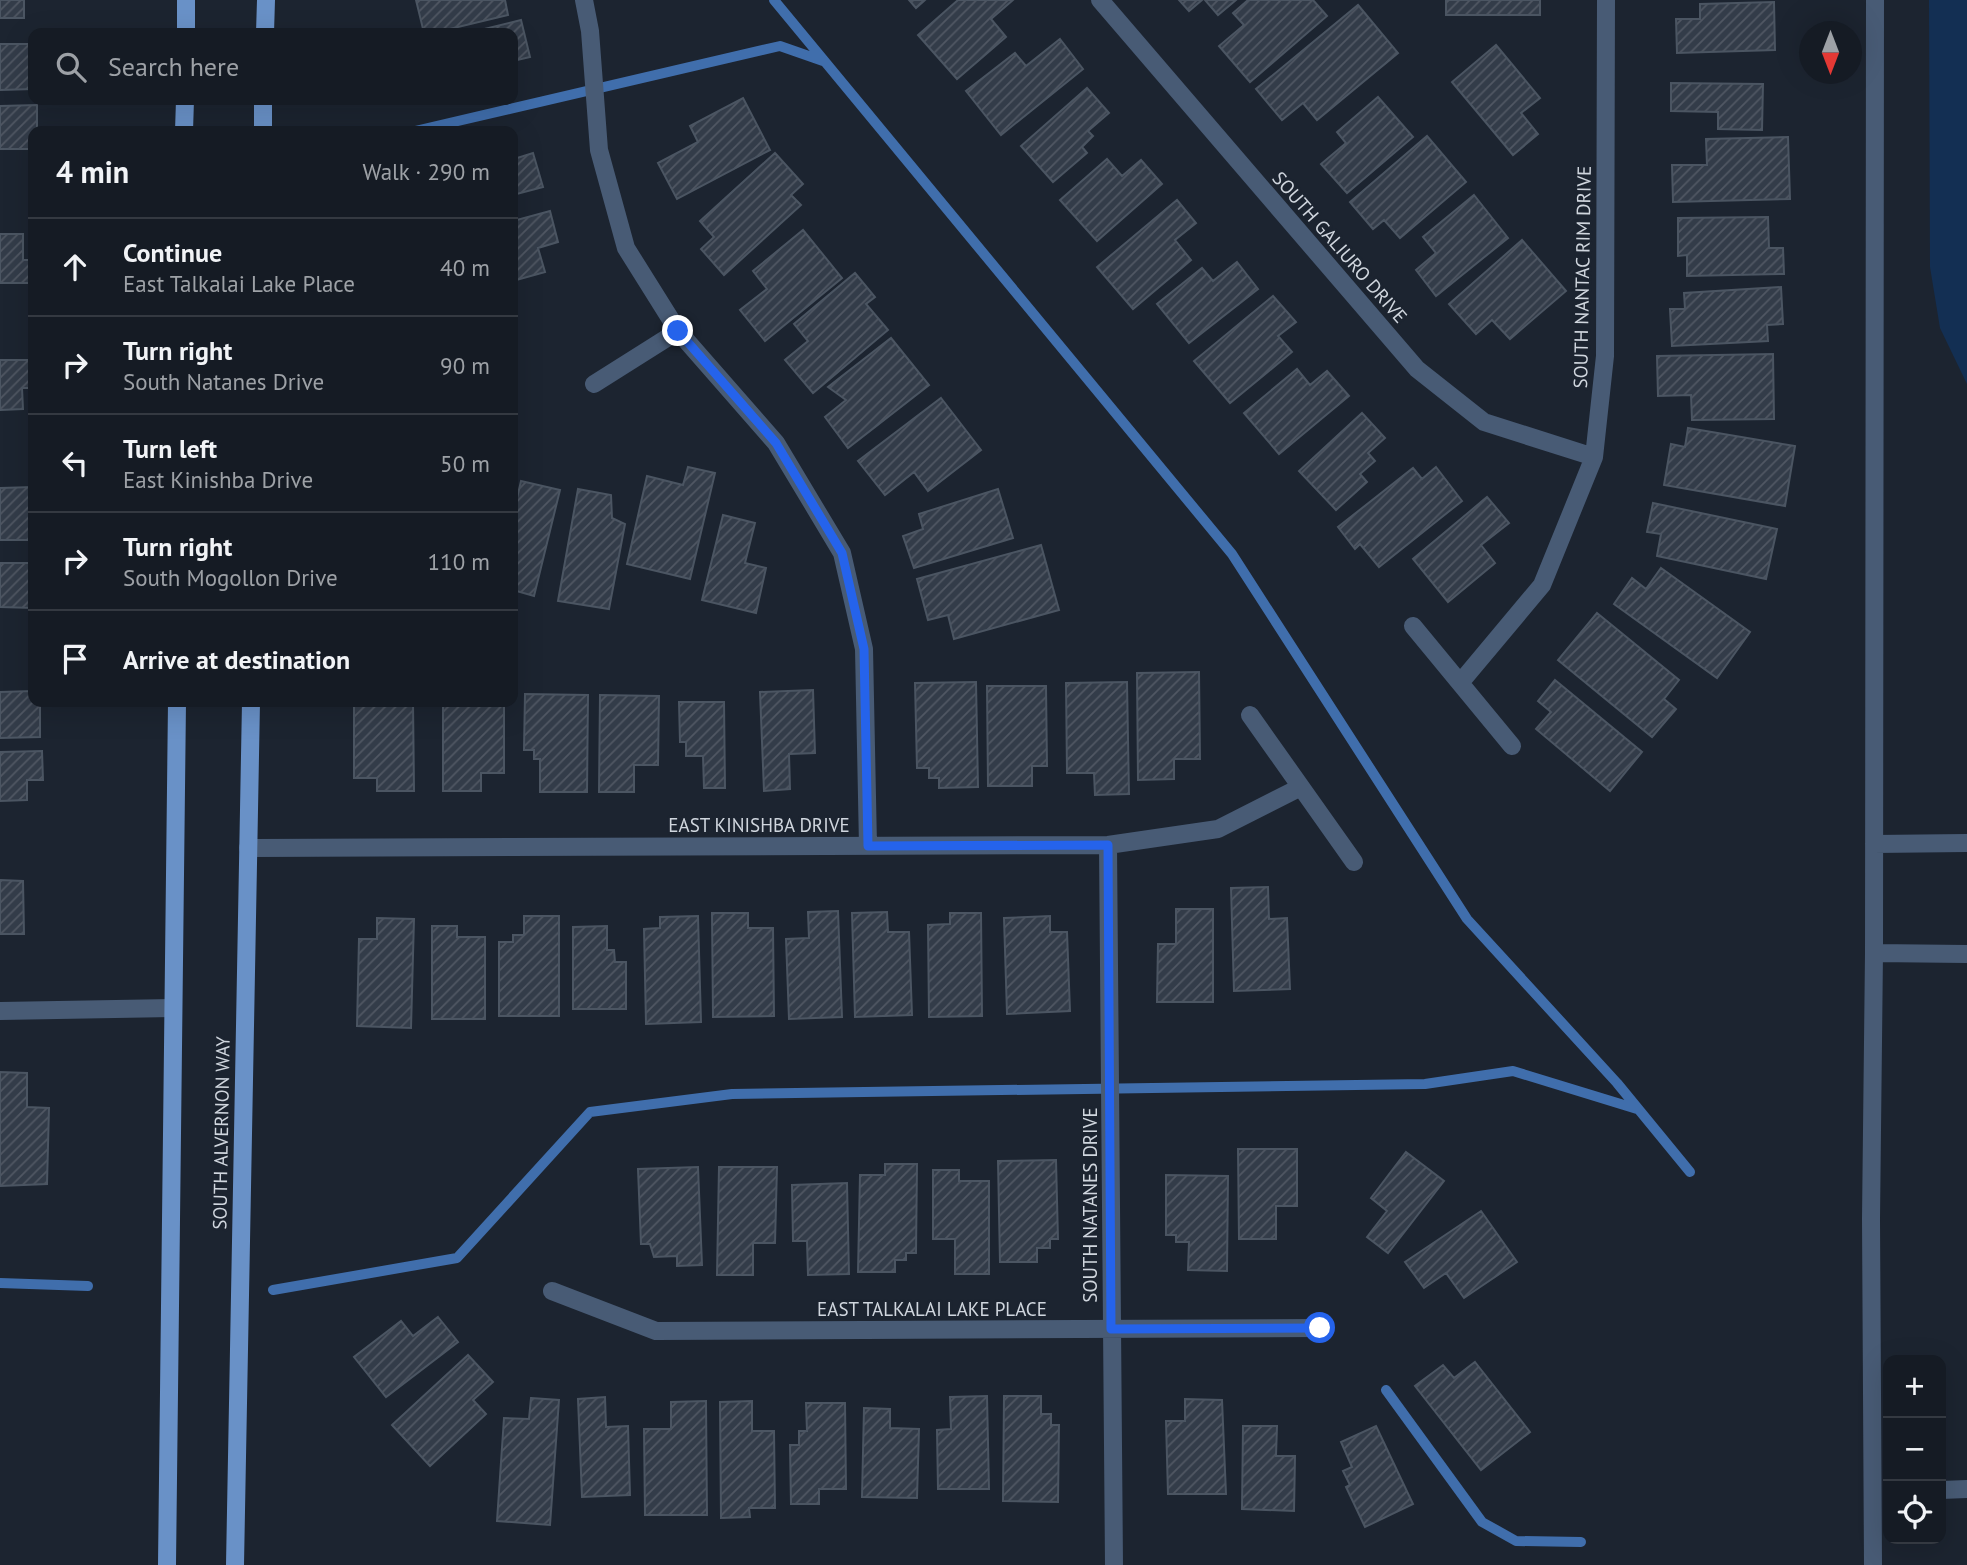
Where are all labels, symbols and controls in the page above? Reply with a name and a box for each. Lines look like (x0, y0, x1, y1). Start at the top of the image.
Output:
north arrow (1799, 21, 1862, 84)
search box (28, 28, 518, 105)
icon: search (52, 48, 90, 86)
text: Search here (108, 50, 239, 83)
text: 4 min (56, 152, 129, 191)
text: Walk · 290 m (363, 157, 490, 186)
street label: SOUTH NANTAC RIM DRIVE (1568, 165, 1596, 389)
street label: SOUTH GALIURO DRIVE (1268, 166, 1412, 328)
text: Continue (123, 236, 222, 269)
icon: ahead (56, 248, 94, 286)
text: 40 m (440, 253, 490, 282)
text: East Talkalai Lake Place (123, 269, 355, 298)
route end (662, 315, 693, 346)
text: Turn right (123, 334, 232, 367)
icon: right (56, 346, 94, 384)
text: 90 m (440, 351, 490, 380)
text: South Natanes Drive (123, 367, 324, 396)
text: Turn left (123, 432, 217, 465)
icon: left (56, 444, 94, 482)
text: 50 m (440, 449, 490, 478)
text: East Kinishba Drive (123, 465, 313, 494)
text: Turn right (123, 530, 232, 563)
icon: right (56, 542, 94, 580)
text: 110 m (428, 547, 490, 576)
text: South Mogollon Drive (123, 563, 338, 592)
icon: arrive (56, 640, 94, 678)
text: Arrive at destination (123, 643, 350, 676)
street label: EAST KINISHBA DRIVE (668, 813, 850, 837)
street label: SOUTH ALVERNON WAY (207, 1036, 235, 1230)
street label: SOUTH NATANES DRIVE (1078, 1107, 1102, 1303)
street label: EAST TALKALAI LAKE PLACE (817, 1297, 1047, 1321)
route start (1304, 1312, 1335, 1343)
map controls (1883, 1355, 1946, 1544)
button: + (1883, 1355, 1946, 1418)
button: − (1883, 1418, 1946, 1481)
button: locate (1883, 1481, 1946, 1544)

